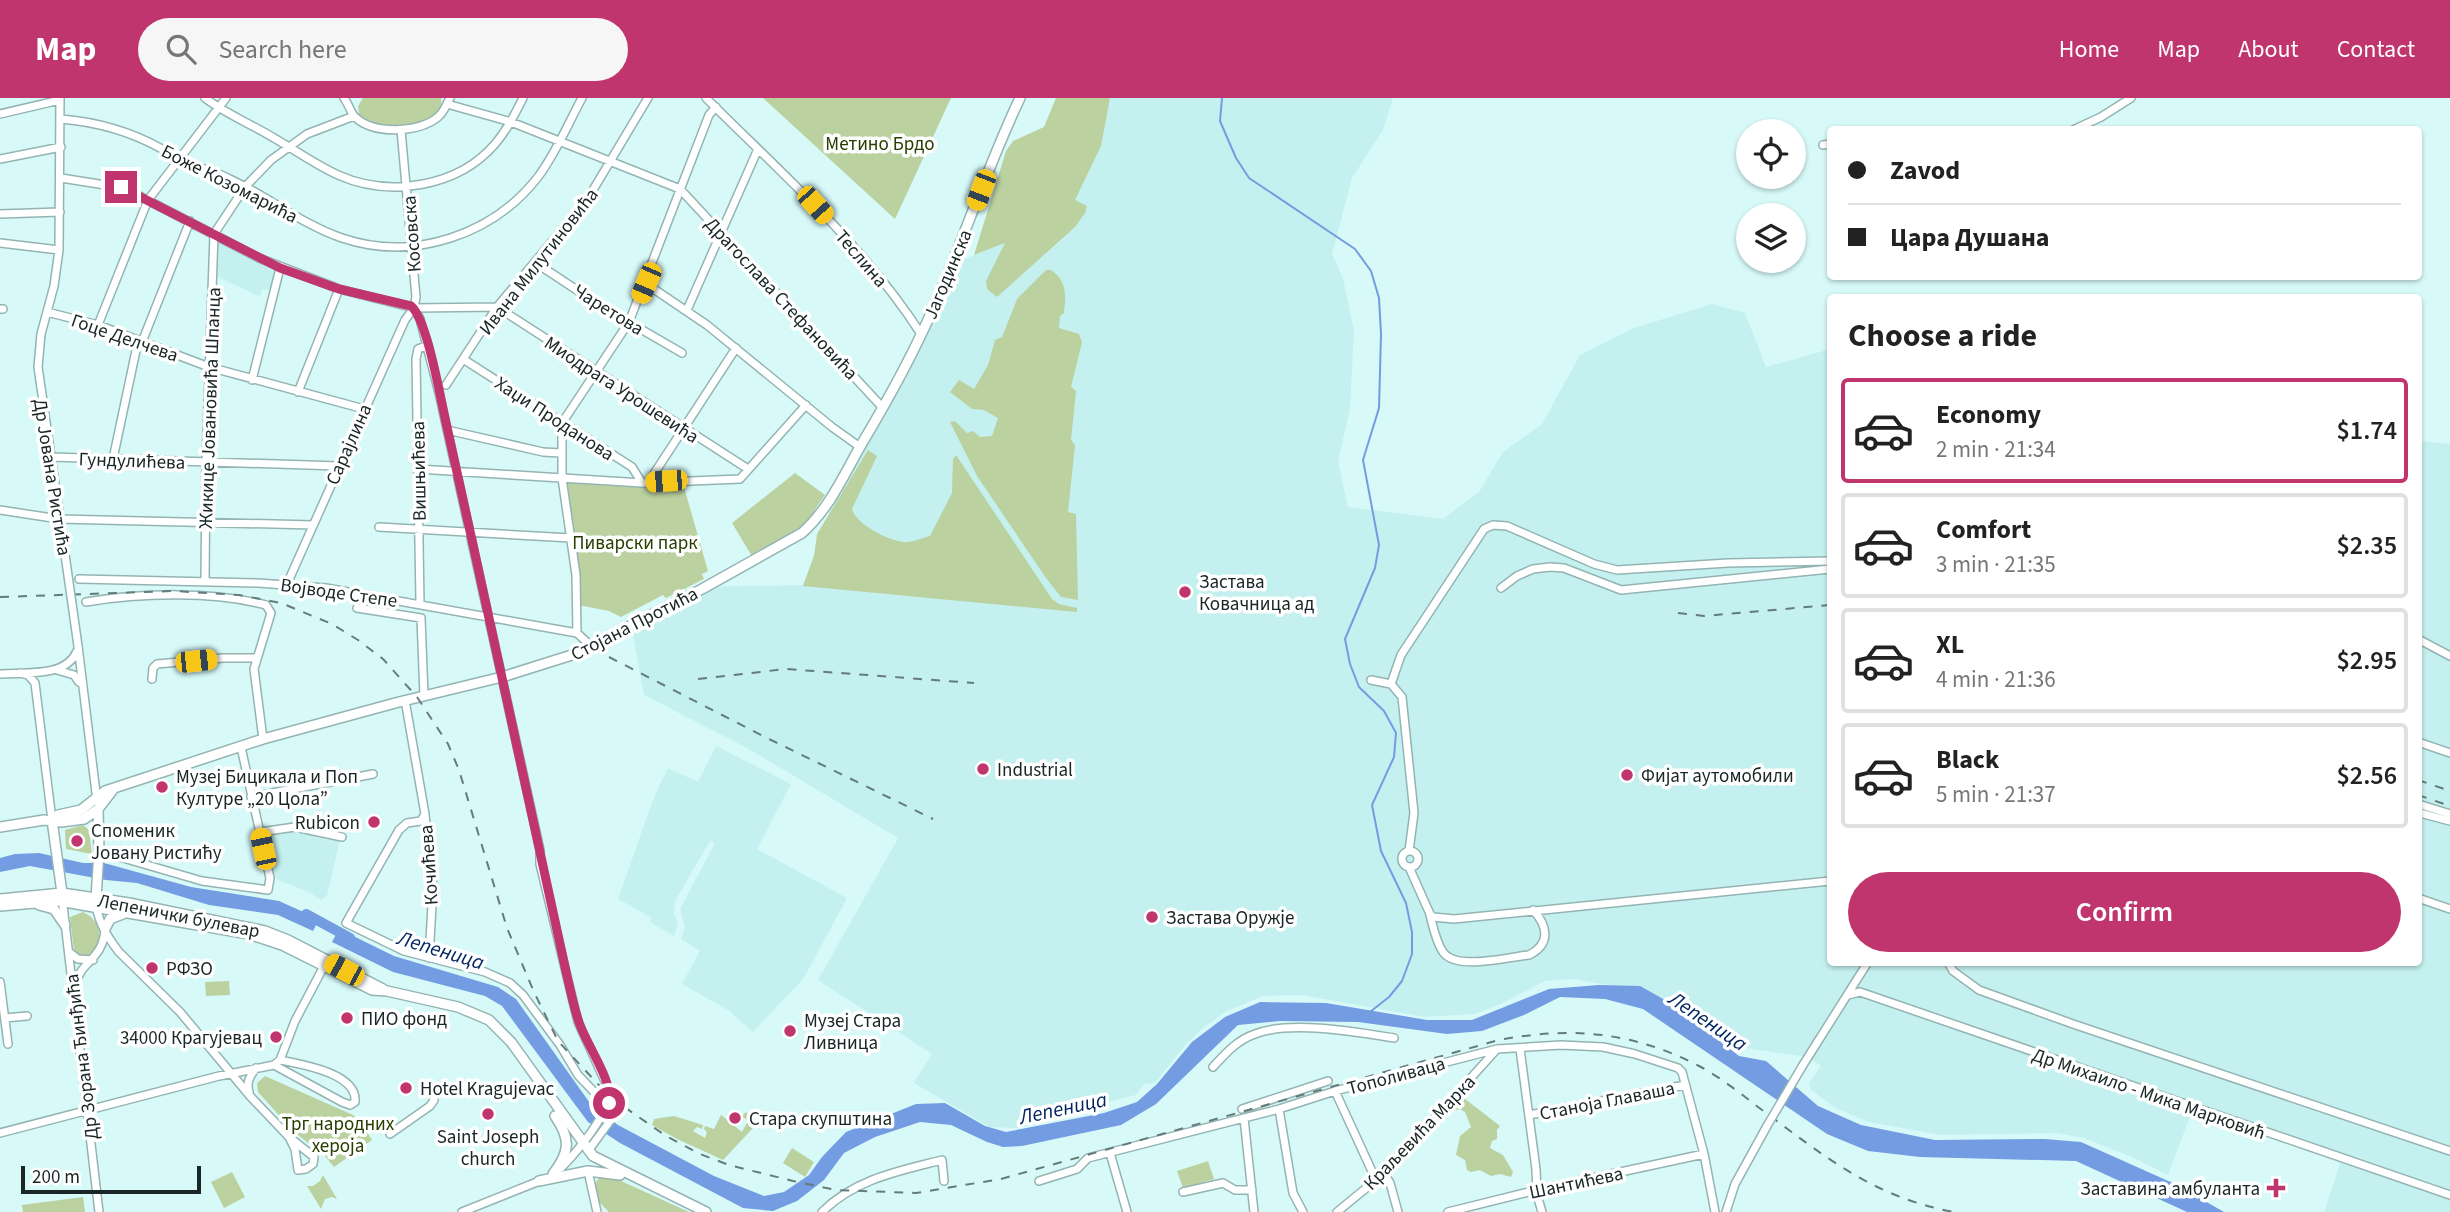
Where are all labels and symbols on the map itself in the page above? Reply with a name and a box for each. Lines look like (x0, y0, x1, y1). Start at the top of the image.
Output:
park label: Метино Брдо (825, 131, 935, 158)
street label: Боже Козомарића (156, 138, 302, 230)
car (964, 167, 999, 213)
route end (105, 171, 137, 203)
car (794, 182, 837, 228)
street label: Ивана Милутиновића (473, 183, 605, 341)
street label: Косовска (396, 195, 429, 273)
street label: Драгослава Стефановића (698, 212, 864, 386)
street label: Теслина (828, 224, 893, 294)
street label: Јагодинска (917, 226, 979, 324)
car (629, 260, 664, 306)
street label: Чаретова (568, 278, 649, 343)
street label: Жикице Јовановића Шпанца (193, 287, 228, 529)
street label: Гоце Делчева (67, 307, 182, 369)
street label: Миодрага Урошевића (539, 330, 704, 450)
street label: Хаџи Проданова (489, 371, 619, 468)
street label: Др Јована Ристића (26, 397, 77, 558)
street label: Сарајлина (320, 400, 379, 489)
street label: Вишњићева (405, 421, 434, 521)
street label: Гундулићева (78, 446, 186, 477)
car (645, 469, 688, 493)
park label: Пиварски парк (572, 530, 698, 557)
place label: Застава Ковачница ад (1199, 569, 1314, 618)
street label: Војводе Степе (279, 572, 399, 615)
street label: Стојана Протића (566, 581, 703, 668)
marker: Застава Ковачница ад (1177, 584, 1193, 600)
car (175, 648, 218, 674)
place label: Industrial (997, 757, 1073, 784)
marker: Industrial (975, 761, 991, 777)
place label: Фијат аутомобили (1641, 763, 1794, 790)
place label: Музеј Бицикала и Поп Културе „20 Цола” (176, 764, 358, 813)
marker: Фијат аутомобили (1619, 767, 1635, 783)
marker: Музеј Бицикала и Поп Културе „20 Цола” (154, 779, 170, 795)
place label: Rubicon (295, 810, 360, 837)
marker: Rubicon (366, 814, 382, 830)
place label: Споменик Јовану Ристићу (91, 818, 222, 867)
street label: Кочићева (413, 824, 446, 906)
car (249, 826, 278, 872)
marker: Споменик Јовану Ристићу (69, 833, 85, 849)
street label: Лепенички булевар (95, 888, 262, 945)
place label: Застава Оружје (1166, 905, 1294, 932)
marker: Застава Оружје (1144, 909, 1160, 925)
water label: Лепеница (393, 922, 488, 977)
car (321, 951, 368, 989)
place label: РФЗО (166, 956, 213, 983)
marker: РФЗО (144, 960, 160, 976)
street label: Др Зорана Ђинђића (59, 972, 106, 1141)
water label: Лепеница (1662, 983, 1753, 1058)
place label: ПИО фонд (361, 1006, 447, 1033)
place label: Музеј Стара Ливница (804, 1008, 901, 1057)
marker: ПИО фонд (339, 1010, 355, 1026)
marker: Музеј Стара Ливница (782, 1023, 798, 1039)
place label: 34000 Крагујевац (120, 1025, 262, 1052)
marker: 34000 Крагујевац (268, 1029, 284, 1045)
street label: Др Михаило - Мика Марковић (2028, 1042, 2269, 1147)
street label: Тополиваца (1344, 1050, 1448, 1102)
street label: Краљевића Марка (1358, 1069, 1482, 1197)
street label: Станоја Главаша (1537, 1075, 1677, 1128)
place label: Hotel Kragujevac (420, 1076, 555, 1103)
marker: Hotel Kragujevac (398, 1080, 414, 1096)
water label: Лепеница (1015, 1084, 1110, 1132)
route start (593, 1087, 625, 1119)
marker: Saint Joseph church (480, 1106, 496, 1122)
place label: Стара скупштина (749, 1106, 892, 1133)
marker: Стара скупштина (727, 1110, 743, 1126)
park label: Трг народних хероја (282, 1111, 395, 1160)
place label: Saint Joseph church (437, 1124, 539, 1173)
street label: Шантићева (1527, 1160, 1626, 1207)
scale bar (21, 1163, 201, 1195)
place label: Заставина амбуланта (2080, 1176, 2260, 1203)
marker: Заставина амбуланта (2266, 1178, 2286, 1198)

